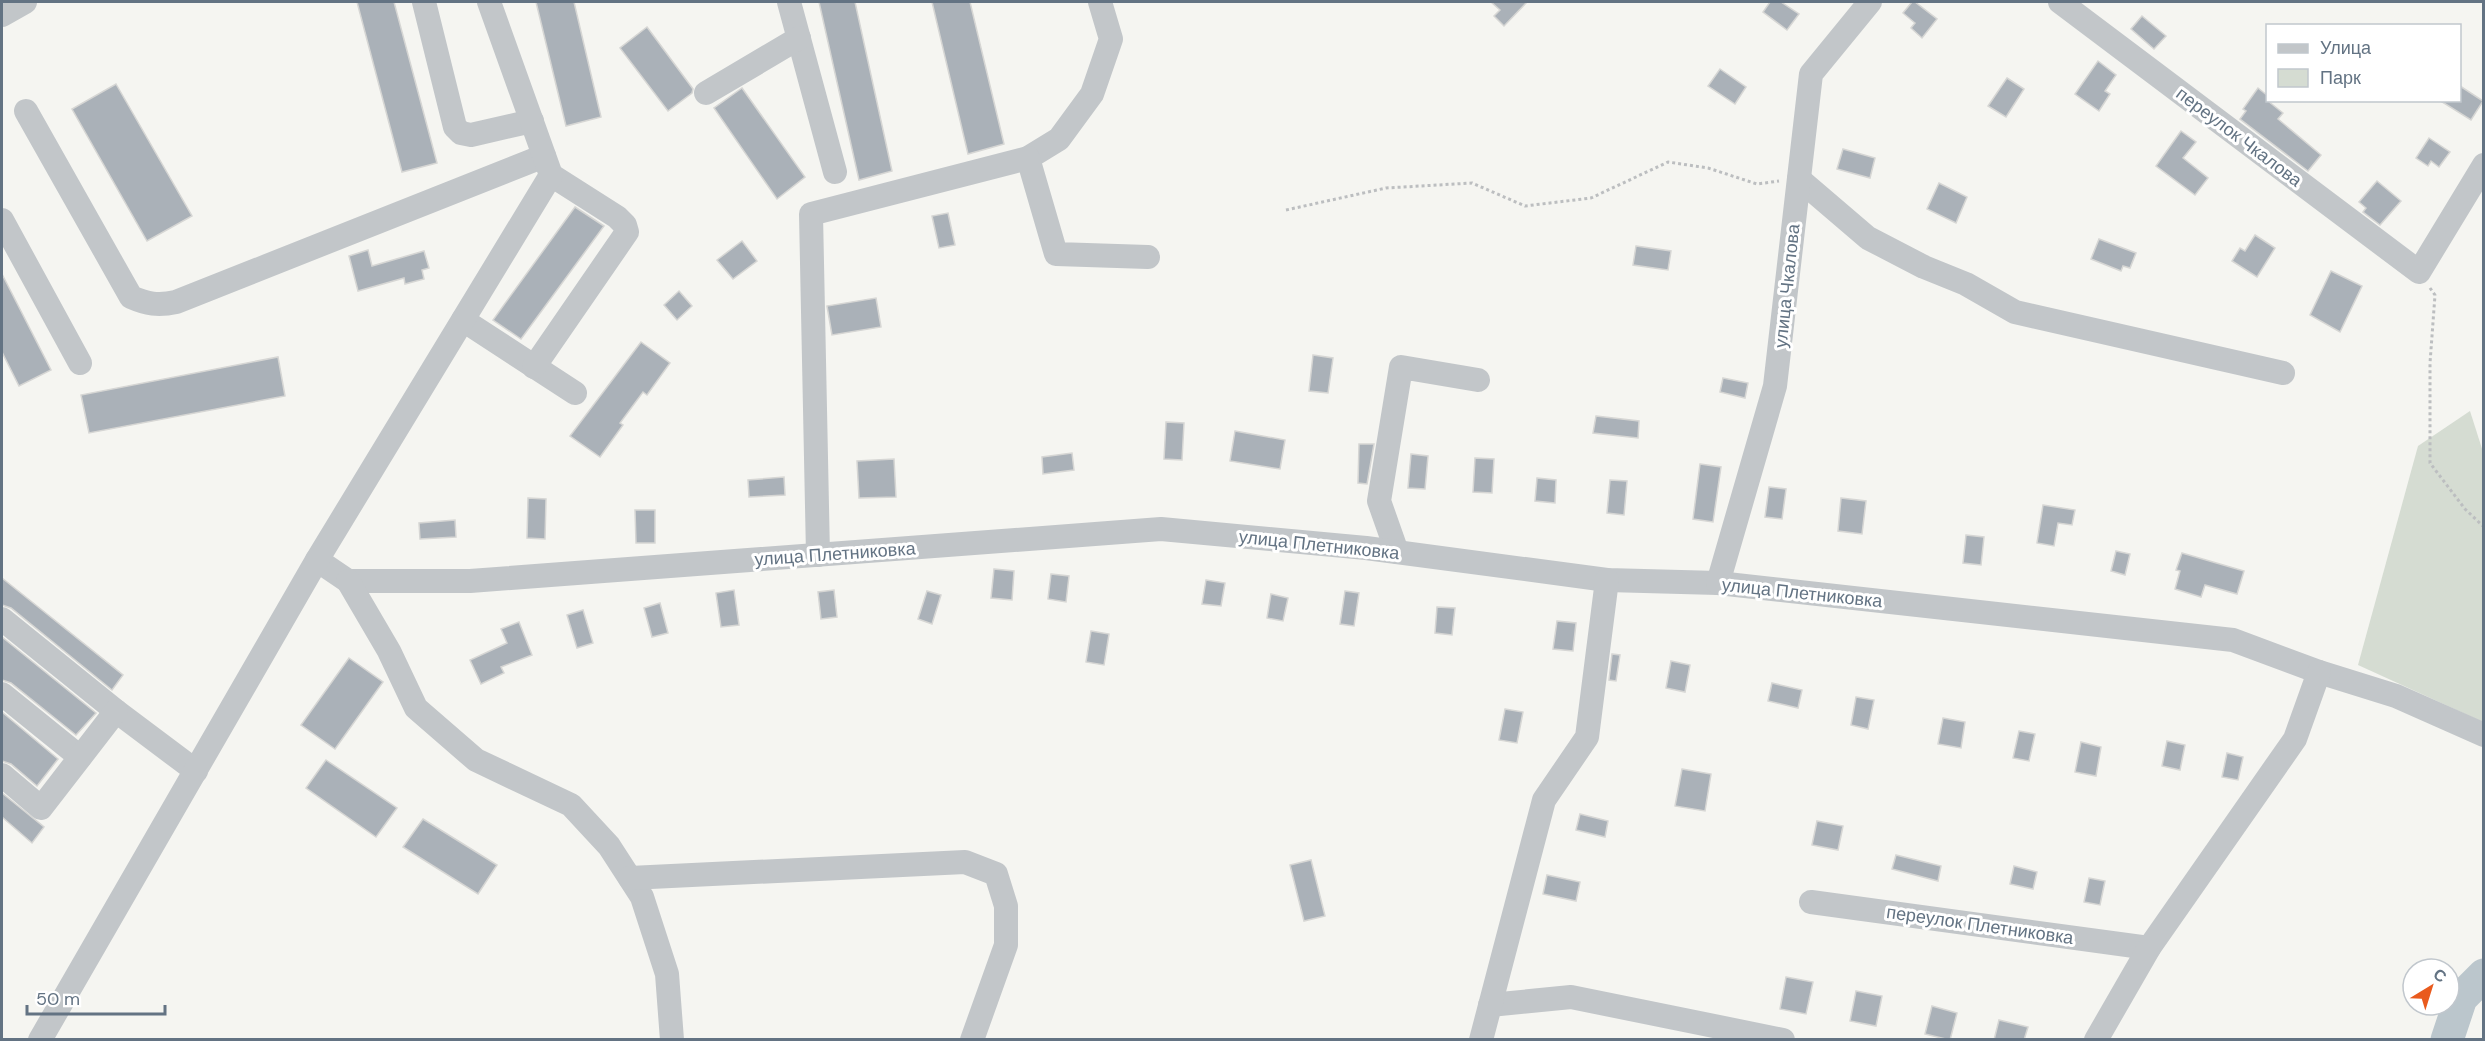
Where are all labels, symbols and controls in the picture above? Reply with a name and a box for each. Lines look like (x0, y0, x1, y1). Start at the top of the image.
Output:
legend (2266, 24, 2461, 102)
text: Улица (2320, 36, 2372, 60)
text: Парк (2320, 66, 2361, 90)
street label: переулок Чкалова (2171, 82, 2308, 193)
street label: улица Чкалова (1769, 222, 1806, 349)
street label: улица Плетниковка (1238, 525, 1401, 565)
street label: улица Плетниковка (754, 536, 917, 572)
street label: улица Плетниковка (1721, 573, 1884, 613)
street label: переулок Плетниковка (1885, 900, 2076, 950)
north arrow (2401, 957, 2461, 1017)
text: С (2429, 964, 2451, 988)
scale bar (27, 978, 165, 1016)
text: 50 m (36, 987, 80, 1011)

